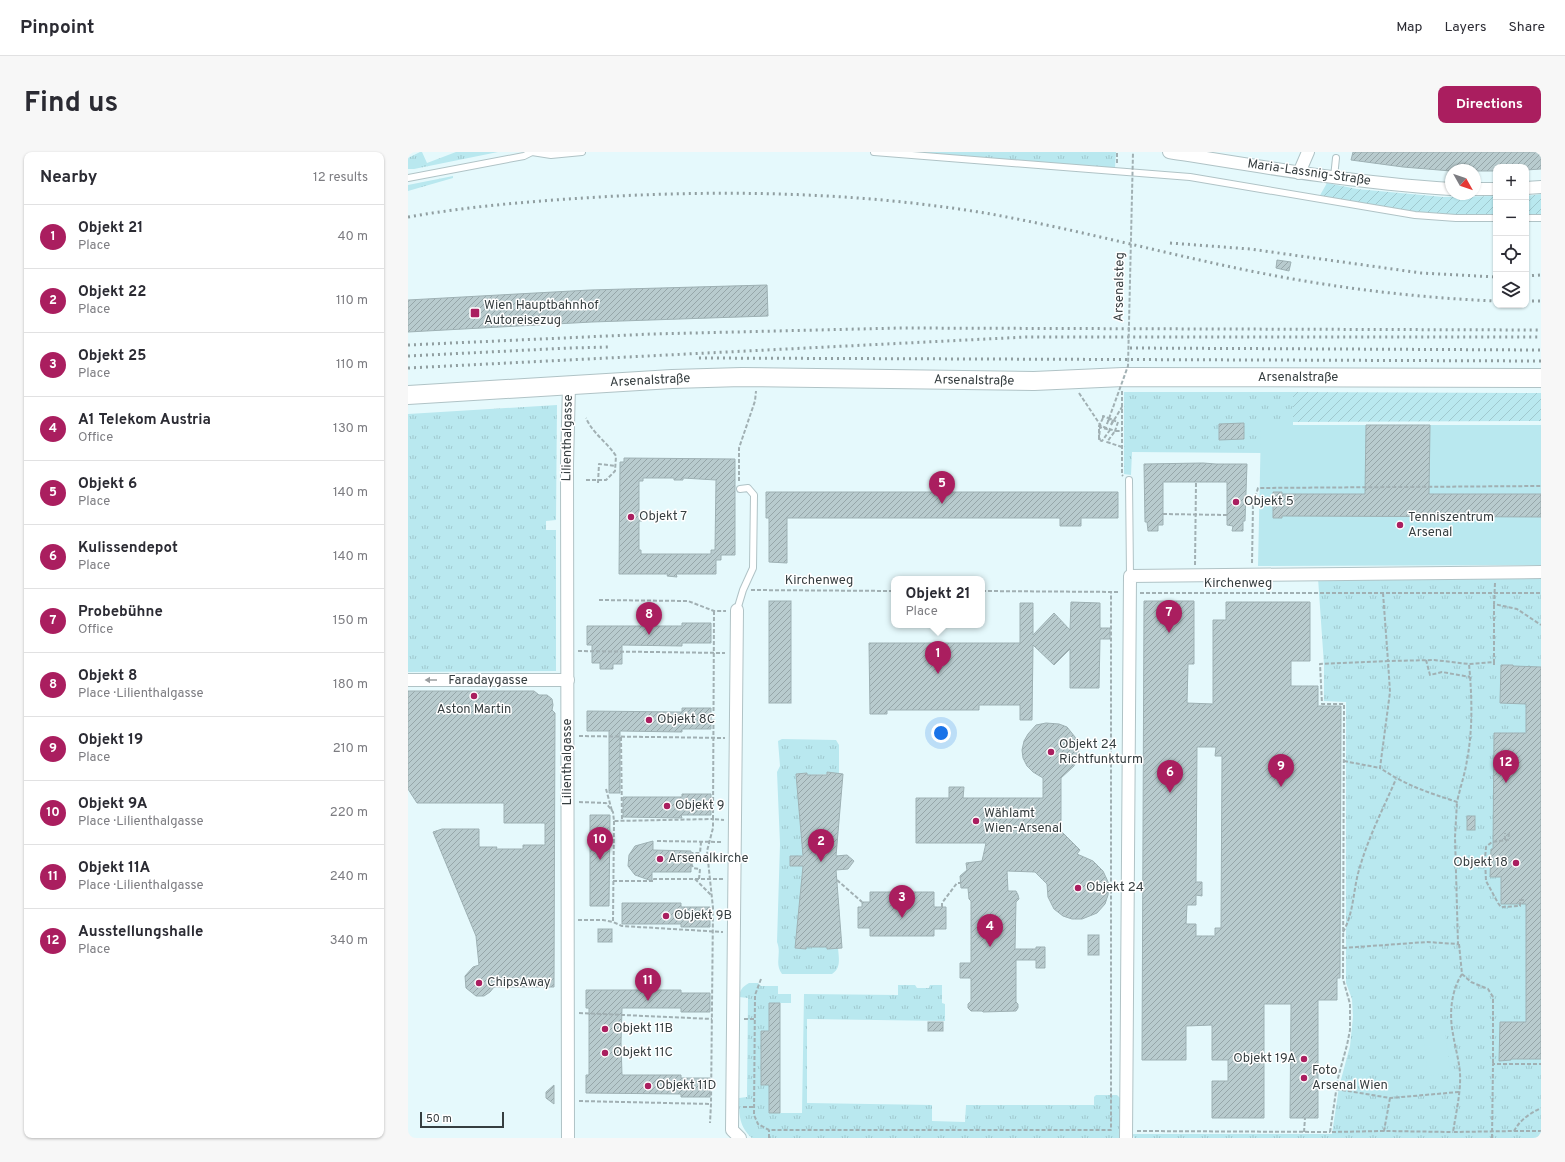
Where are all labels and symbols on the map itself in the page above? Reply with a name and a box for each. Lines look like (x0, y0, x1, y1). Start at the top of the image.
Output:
street label: Maria-Lassnig-Straße (1246, 156, 1372, 190)
north arrow (1445, 164, 1481, 200)
street label: Arsenalsteg (1111, 252, 1129, 322)
place label: Wien Hauptbahnhof Autoreisezug (484, 298, 599, 329)
marker: Wien Hauptbahnhof Autoreisezug (469, 307, 481, 319)
street label: Arsenalstraße (1258, 370, 1338, 386)
street label: Arsenalstraße (609, 371, 691, 391)
street label: Arsenalstraße (934, 372, 1014, 390)
street label: Lilienthalgasse (559, 394, 577, 482)
pin: 5 (929, 471, 955, 504)
place label: Objekt 5 (1244, 494, 1294, 510)
marker: Objekt 5 (1231, 497, 1241, 507)
place label: Objekt 7 (639, 509, 687, 525)
place label: Tenniszentrum Arsenal (1408, 510, 1494, 541)
marker: Objekt 7 (626, 512, 636, 522)
marker: Tenniszentrum Arsenal (1395, 520, 1405, 530)
street label: Kirchenweg (785, 573, 853, 589)
street label: Kirchenweg (1204, 576, 1272, 592)
pin: 7 (1156, 600, 1182, 633)
pin: 8 (636, 602, 662, 635)
pin: 1 (925, 641, 951, 674)
street label: Faradaygasse (448, 673, 528, 689)
one-way arrow (424, 677, 437, 683)
marker: Aston Martin (469, 691, 479, 701)
place label: Aston Martin (437, 702, 511, 718)
place label: Objekt 8C (657, 712, 715, 728)
marker: Objekt 8C (644, 715, 654, 725)
street label: Lilienthalgasse (560, 718, 576, 806)
your location (931, 723, 951, 743)
place label: Objekt 24 Richtfunkturm (1059, 737, 1143, 768)
marker: Objekt 24 Richtfunkturm (1046, 747, 1056, 757)
pin: 12 (1493, 750, 1519, 783)
pin: 9 (1268, 754, 1294, 787)
pin: 6 (1157, 760, 1183, 793)
place label: Objekt 9 (675, 798, 725, 814)
marker: Objekt 9 (662, 801, 672, 811)
place label: Wählamt Wien-Arsenal (984, 806, 1062, 837)
marker: Wählamt Wien-Arsenal (971, 816, 981, 826)
pin: 10 (587, 827, 613, 860)
pin: 2 (808, 829, 834, 862)
place label: Arsenalkirche (668, 851, 748, 867)
marker: Arsenalkirche (655, 854, 665, 864)
place label: Objekt 18 (1453, 855, 1508, 871)
marker: Objekt 18 (1511, 858, 1521, 868)
place label: Objekt 24 (1086, 880, 1144, 896)
marker: Objekt 24 (1073, 883, 1083, 893)
pin: 3 (889, 885, 915, 918)
place label: Objekt 9B (674, 908, 732, 924)
marker: Objekt 9B (661, 911, 671, 921)
pin: 4 (977, 914, 1003, 947)
pin: 11 (635, 968, 661, 1001)
place label: ChipsAway (487, 975, 551, 991)
marker: ChipsAway (474, 978, 484, 988)
place label: Objekt 11B (613, 1021, 673, 1037)
marker: Objekt 11B (600, 1024, 610, 1034)
place label: Objekt 11C (613, 1045, 673, 1061)
marker: Objekt 11C (600, 1048, 610, 1058)
place label: Objekt 19A (1233, 1051, 1296, 1067)
marker: Objekt 19A (1299, 1054, 1309, 1064)
place label: Foto Arsenal Wien (1312, 1063, 1388, 1094)
marker: Foto Arsenal Wien (1299, 1073, 1309, 1083)
place label: Objekt 11D (656, 1078, 716, 1094)
marker: Objekt 11D (643, 1081, 653, 1091)
scale bar (420, 1110, 504, 1129)

